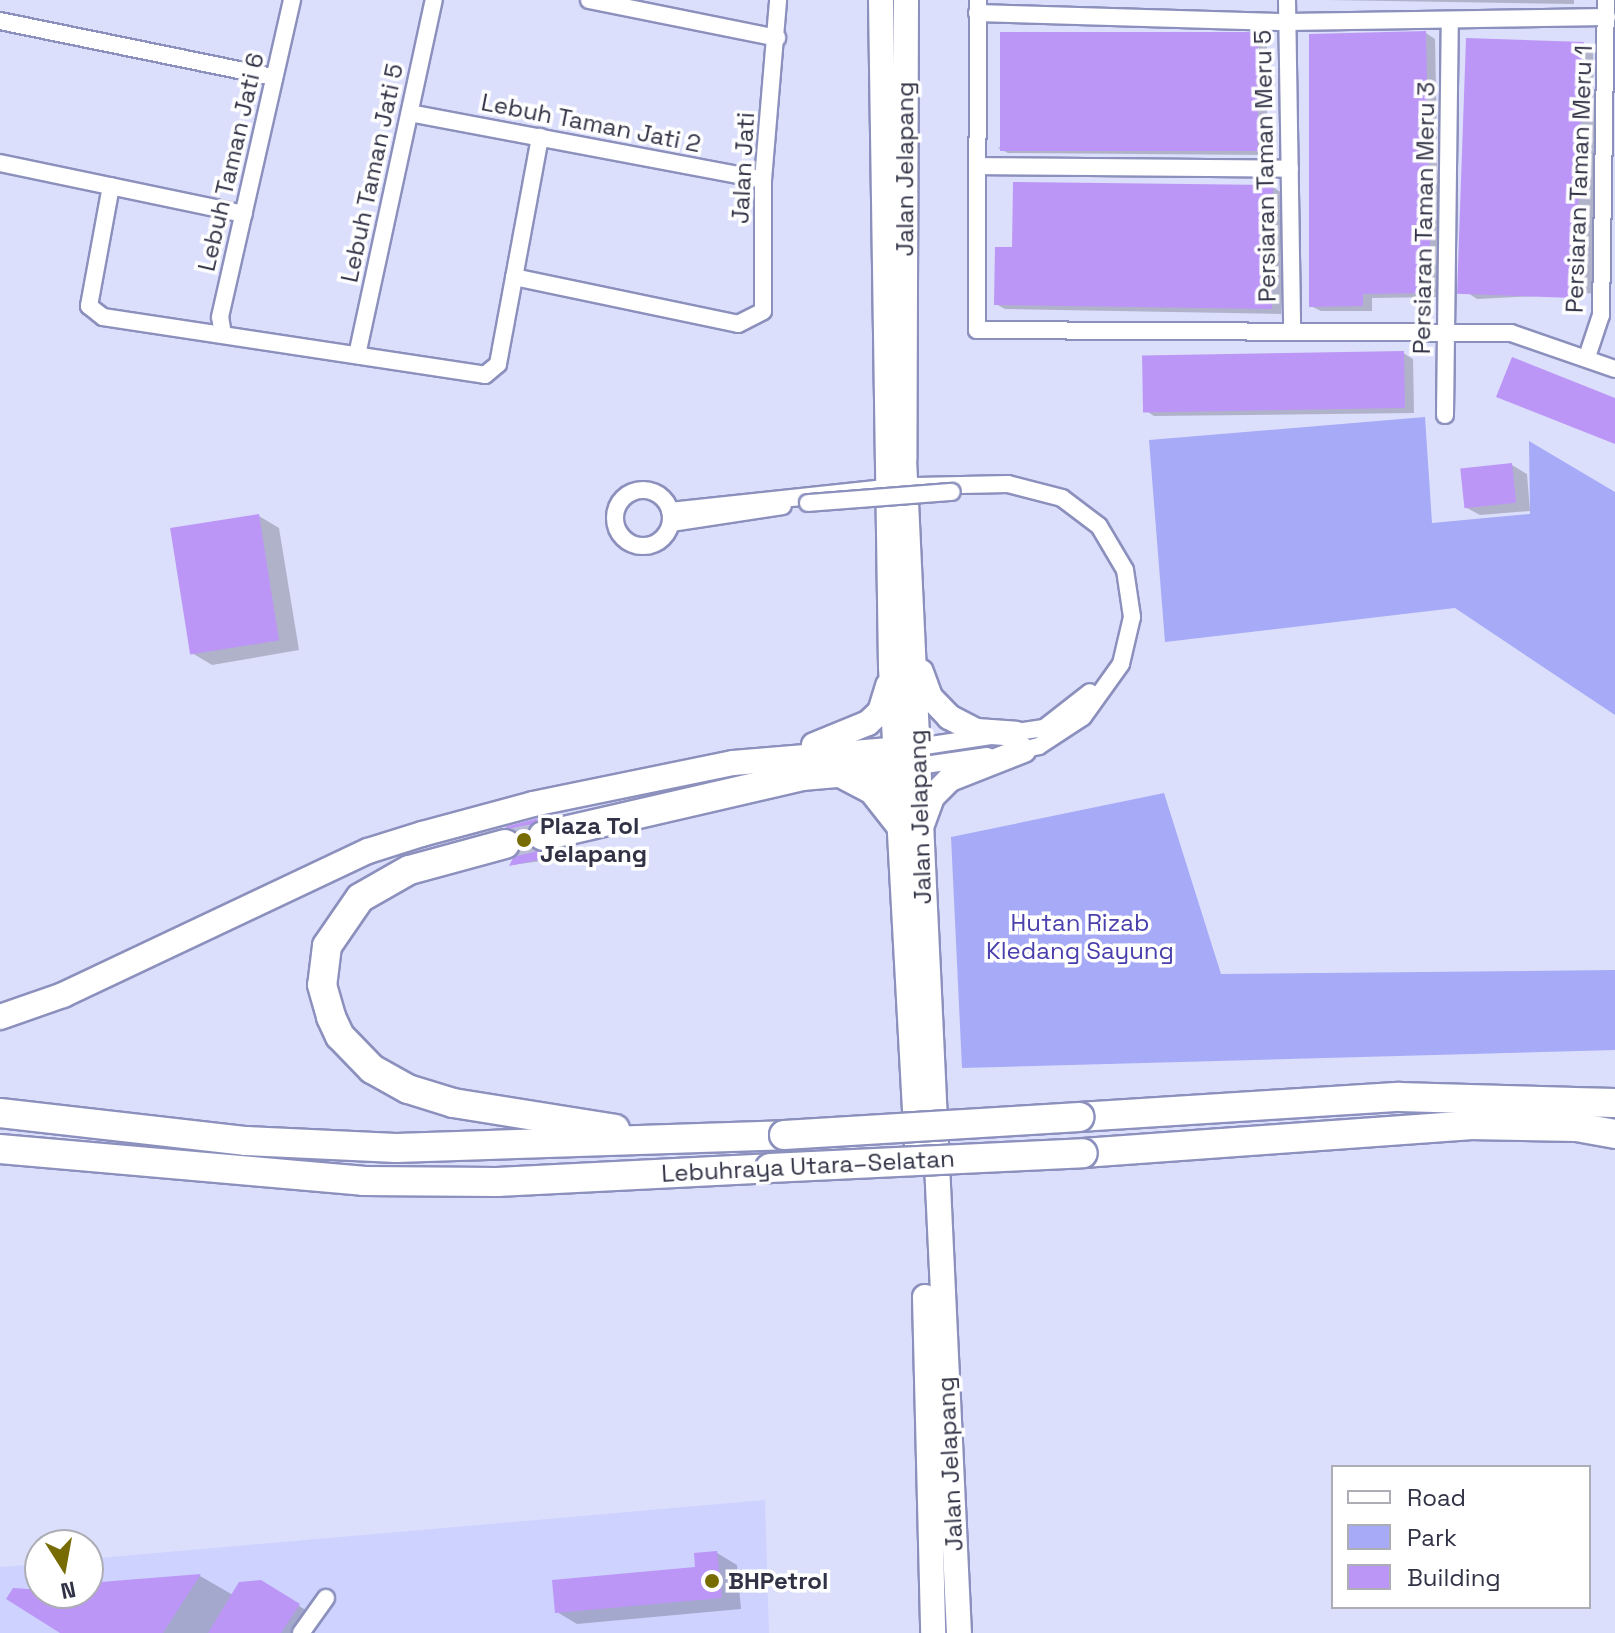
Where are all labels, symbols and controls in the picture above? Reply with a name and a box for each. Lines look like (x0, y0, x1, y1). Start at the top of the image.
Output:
street label: Persiaran Taman Meru 5 (1248, 29, 1282, 303)
street label: Persiaran Taman Meru 1 (1560, 44, 1598, 314)
street label: Lebuh Taman Jati 6 (192, 50, 270, 274)
street label: Lebuh Taman Jati 5 (335, 61, 409, 285)
street label: Persiaran Taman Meru 3 (1407, 81, 1441, 355)
street label: Jalan Jelapang (891, 82, 919, 256)
street label: Lebuh Taman Jati 2 (478, 88, 704, 158)
street label: Jalan Jati (726, 112, 760, 224)
street label: Jalan Jelapang (903, 729, 937, 905)
place label: Plaza Tol Jelapang (540, 812, 647, 868)
marker: Plaza Tol Jelapang (515, 831, 533, 849)
park label: Hutan Rizab Kledang Sayung (986, 909, 1174, 965)
street label: Lebuhraya Utara–Selatan (661, 1144, 955, 1188)
street label: Jalan Jelapang (931, 1376, 969, 1552)
legend (1331, 1465, 1591, 1609)
text: Road (1407, 1482, 1466, 1513)
text: Park (1407, 1522, 1457, 1553)
north arrow (24, 1529, 104, 1609)
text: Building (1407, 1562, 1501, 1593)
place label: BHPetrol (728, 1567, 828, 1595)
marker: BHPetrol (703, 1572, 721, 1590)
text: N (58, 1575, 78, 1606)

